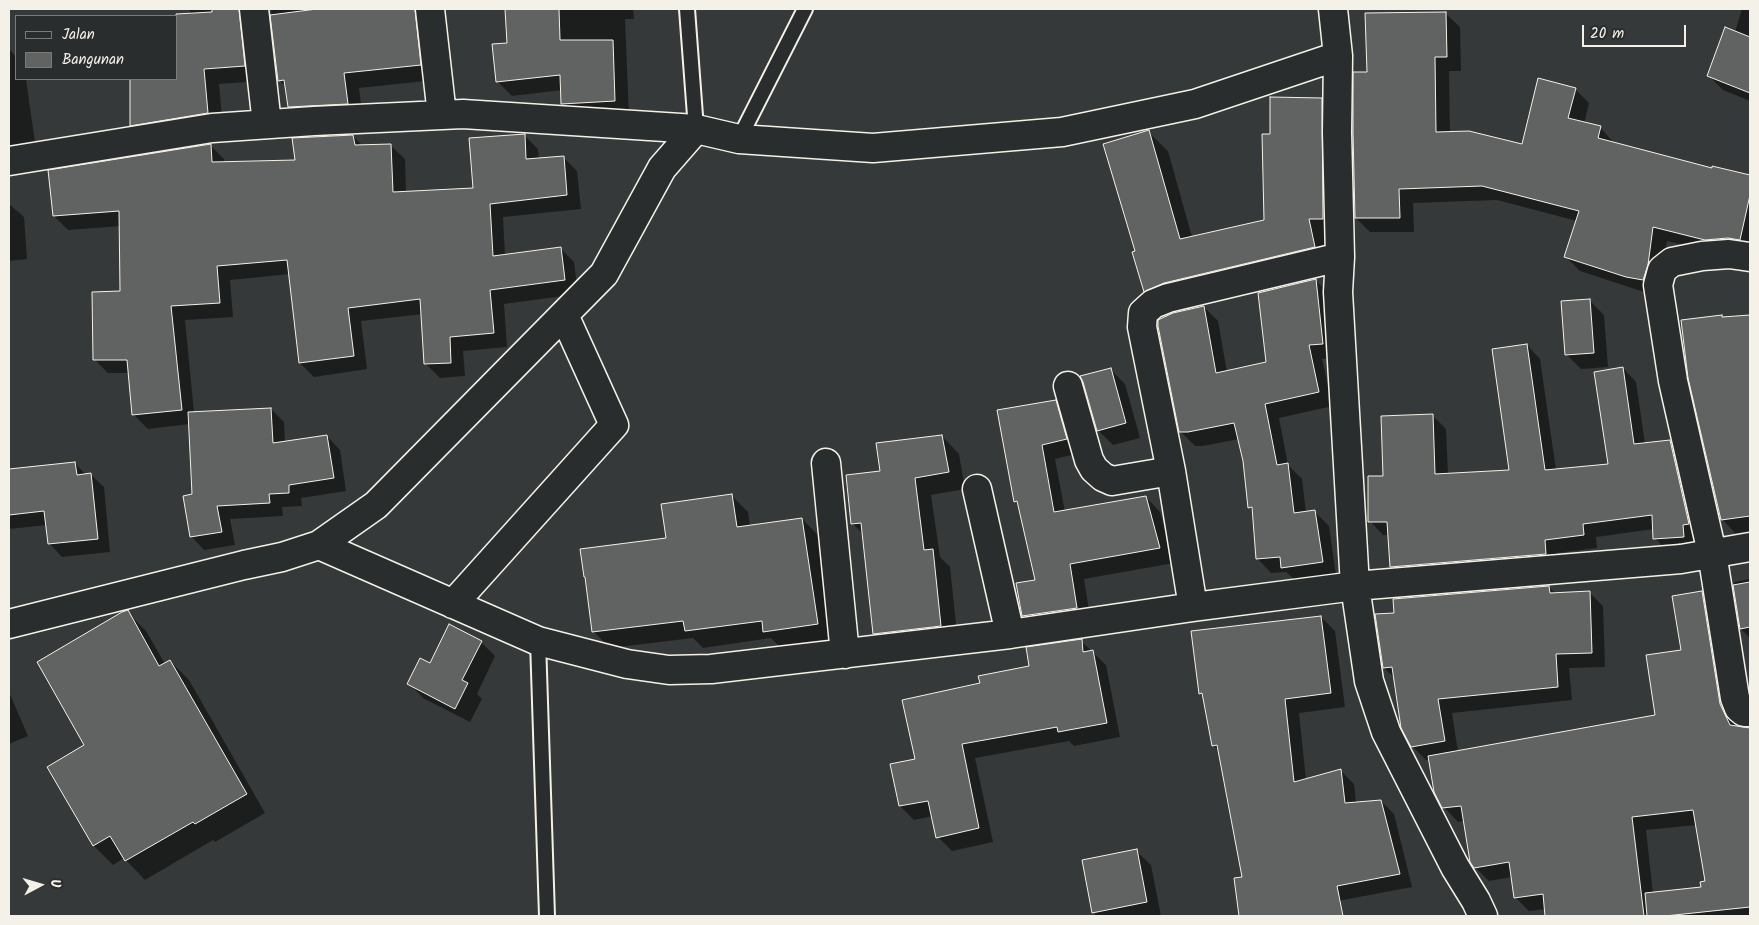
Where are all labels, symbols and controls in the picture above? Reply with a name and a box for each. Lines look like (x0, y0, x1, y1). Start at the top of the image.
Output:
legend (15, 15, 178, 80)
scale bar (1584, 15, 1688, 47)
text: 20 m (1590, 22, 1624, 46)
text: Jalan (62, 23, 95, 47)
text: Bangunan (62, 48, 124, 72)
north arrow (15, 860, 65, 910)
text: U (44, 878, 66, 889)

